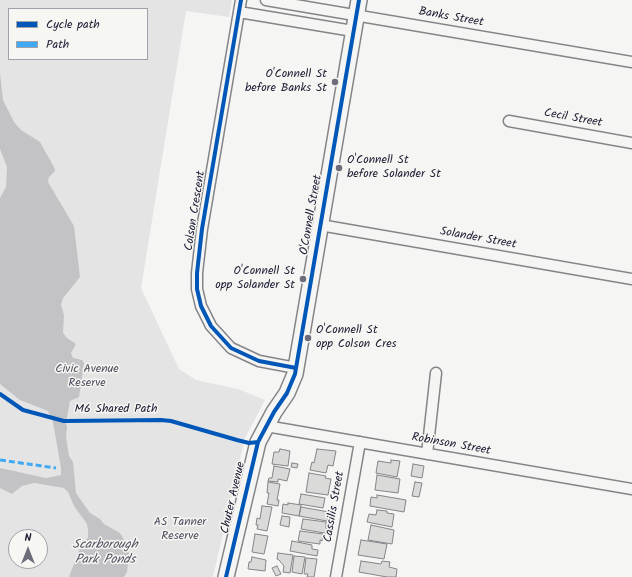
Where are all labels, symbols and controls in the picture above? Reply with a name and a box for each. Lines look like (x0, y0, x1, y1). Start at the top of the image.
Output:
street label: Banks Street (417, 5, 485, 31)
legend (8, 8, 148, 60)
text: Cycle path (46, 15, 100, 34)
text: Path (46, 35, 69, 54)
place label: O'Connell St before Banks St (245, 68, 327, 96)
marker: O'Connell St before Banks St (330, 77, 340, 87)
street label: Cecil Street (543, 107, 603, 131)
place label: O'Connell St before Solander St (347, 154, 441, 182)
marker: O'Connell St before Solander St (334, 163, 344, 173)
street label: Colson Crescent (183, 170, 209, 252)
street label: O'Connell Street (298, 174, 326, 256)
street label: Solander Street (439, 225, 517, 253)
place label: O'Connell St opp Solander St (215, 265, 295, 293)
marker: O'Connell St opp Solander St (298, 274, 308, 284)
place label: O'Connell St opp Colson Cres (316, 324, 397, 352)
marker: O'Connell St opp Colson Cres (303, 333, 313, 343)
park label: Civic Avenue Reserve (55, 363, 119, 391)
street label: M6 Shared Path (75, 403, 157, 417)
street label: Robinson Street (410, 431, 492, 459)
street label: Chuter Avenue (219, 461, 249, 535)
street label: Cassilis Street (322, 470, 348, 544)
park label: AS Tanner Reserve (154, 516, 206, 544)
north arrow (8, 529, 48, 569)
text: N (25, 529, 31, 547)
water label: Scarborough Park Ponds (72, 538, 138, 569)

